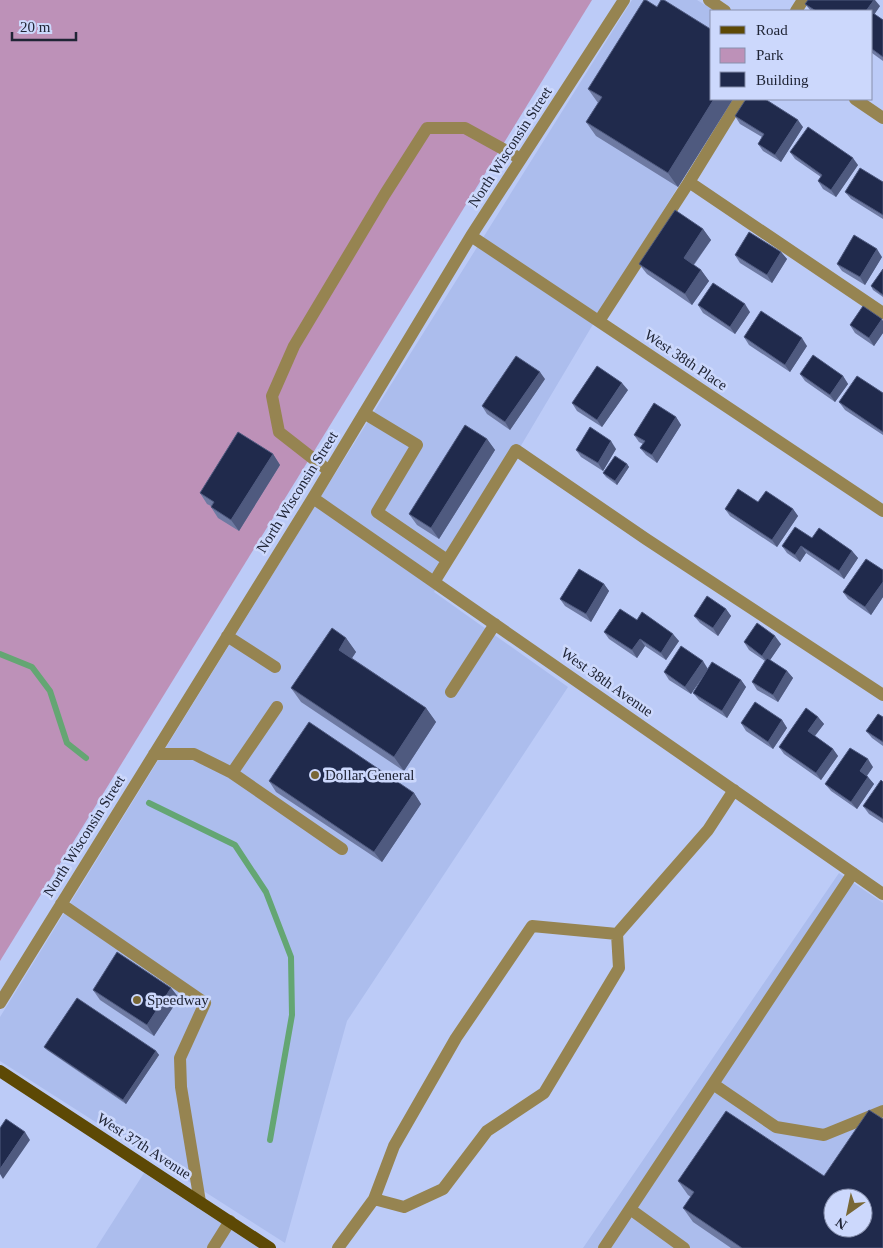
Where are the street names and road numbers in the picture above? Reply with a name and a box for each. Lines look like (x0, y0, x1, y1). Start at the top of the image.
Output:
street label: North Wisconsin Street (465, 83, 555, 210)
street label: West 38th Place (642, 326, 731, 394)
street label: North Wisconsin Street (253, 428, 341, 556)
street label: West 38th Avenue (558, 644, 656, 720)
street label: North Wisconsin Street (40, 772, 128, 900)
street label: West 37th Avenue (94, 1110, 194, 1182)

